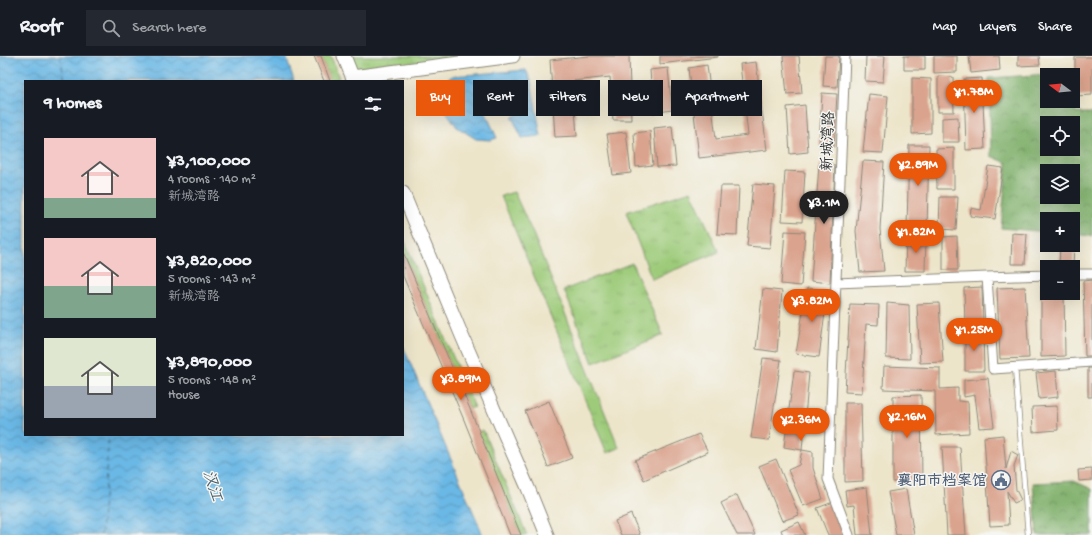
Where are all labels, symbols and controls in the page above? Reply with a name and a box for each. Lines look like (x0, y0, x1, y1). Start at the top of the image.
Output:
search box (86, 10, 366, 46)
text: Roofr (20, 16, 62, 39)
icon: search (100, 17, 122, 39)
text: Search here (132, 19, 206, 37)
text: Map (933, 19, 957, 36)
text: Layers (979, 19, 1016, 36)
text: Share (1038, 19, 1072, 36)
north arrow (1040, 68, 1080, 108)
map controls (1040, 68, 1080, 300)
chip: Buy (416, 80, 465, 116)
chip: Rent (473, 80, 528, 116)
chip: Filters (536, 80, 600, 116)
chip: New (608, 80, 663, 116)
chip: Apartment (671, 80, 762, 116)
pin: ¥1.78M (941, 80, 1007, 114)
text: ¥1.78M (955, 85, 993, 100)
icon: filters (362, 93, 384, 115)
text: 9 homes (44, 94, 102, 114)
street label: 新城湾路 (819, 111, 839, 171)
button: locate (1040, 116, 1080, 156)
text: ¥3,100,000 (168, 152, 251, 172)
pin: ¥2.89M (885, 153, 951, 187)
icon: home (76, 154, 124, 202)
text: ¥2.89M (898, 158, 938, 173)
button: layers (1040, 164, 1080, 204)
text: 4 rooms · 140 m² (168, 172, 256, 187)
text: 新城湾路 (168, 190, 220, 205)
pin: ¥3.1M (796, 191, 852, 225)
text: ¥3.1M (808, 196, 840, 211)
button: + (1040, 212, 1080, 252)
pin: ¥1.82M (883, 220, 949, 254)
text: ¥1.82M (897, 225, 935, 240)
text: ¥3,820,000 (168, 252, 252, 272)
icon: home (76, 254, 124, 302)
button: − (1040, 260, 1080, 300)
text: 5 rooms · 143 m² (168, 272, 256, 287)
pin: ¥3.82M (779, 289, 845, 323)
text: 新城湾路 (168, 290, 220, 305)
text: ¥3.82M (792, 294, 832, 309)
pin: ¥1.25M (941, 318, 1007, 352)
text: ¥1.25M (955, 323, 993, 338)
text: ¥3,890,000 (168, 353, 252, 373)
icon: home (76, 354, 124, 402)
pin: ¥3.89M (428, 367, 494, 401)
text: ¥3.89M (441, 372, 481, 387)
text: 5 rooms · 148 m² (168, 373, 256, 388)
text: House (168, 388, 200, 403)
pin: ¥2.16M (874, 405, 940, 439)
pin: ¥2.36M (768, 408, 834, 442)
text: ¥2.16M (888, 410, 926, 425)
text: ¥2.36M (782, 413, 820, 428)
water label: 汉江 (197, 468, 226, 505)
public building icon: 襄阳市档案馆 (990, 469, 1012, 491)
place label: 襄阳市档案馆 (897, 472, 987, 491)

